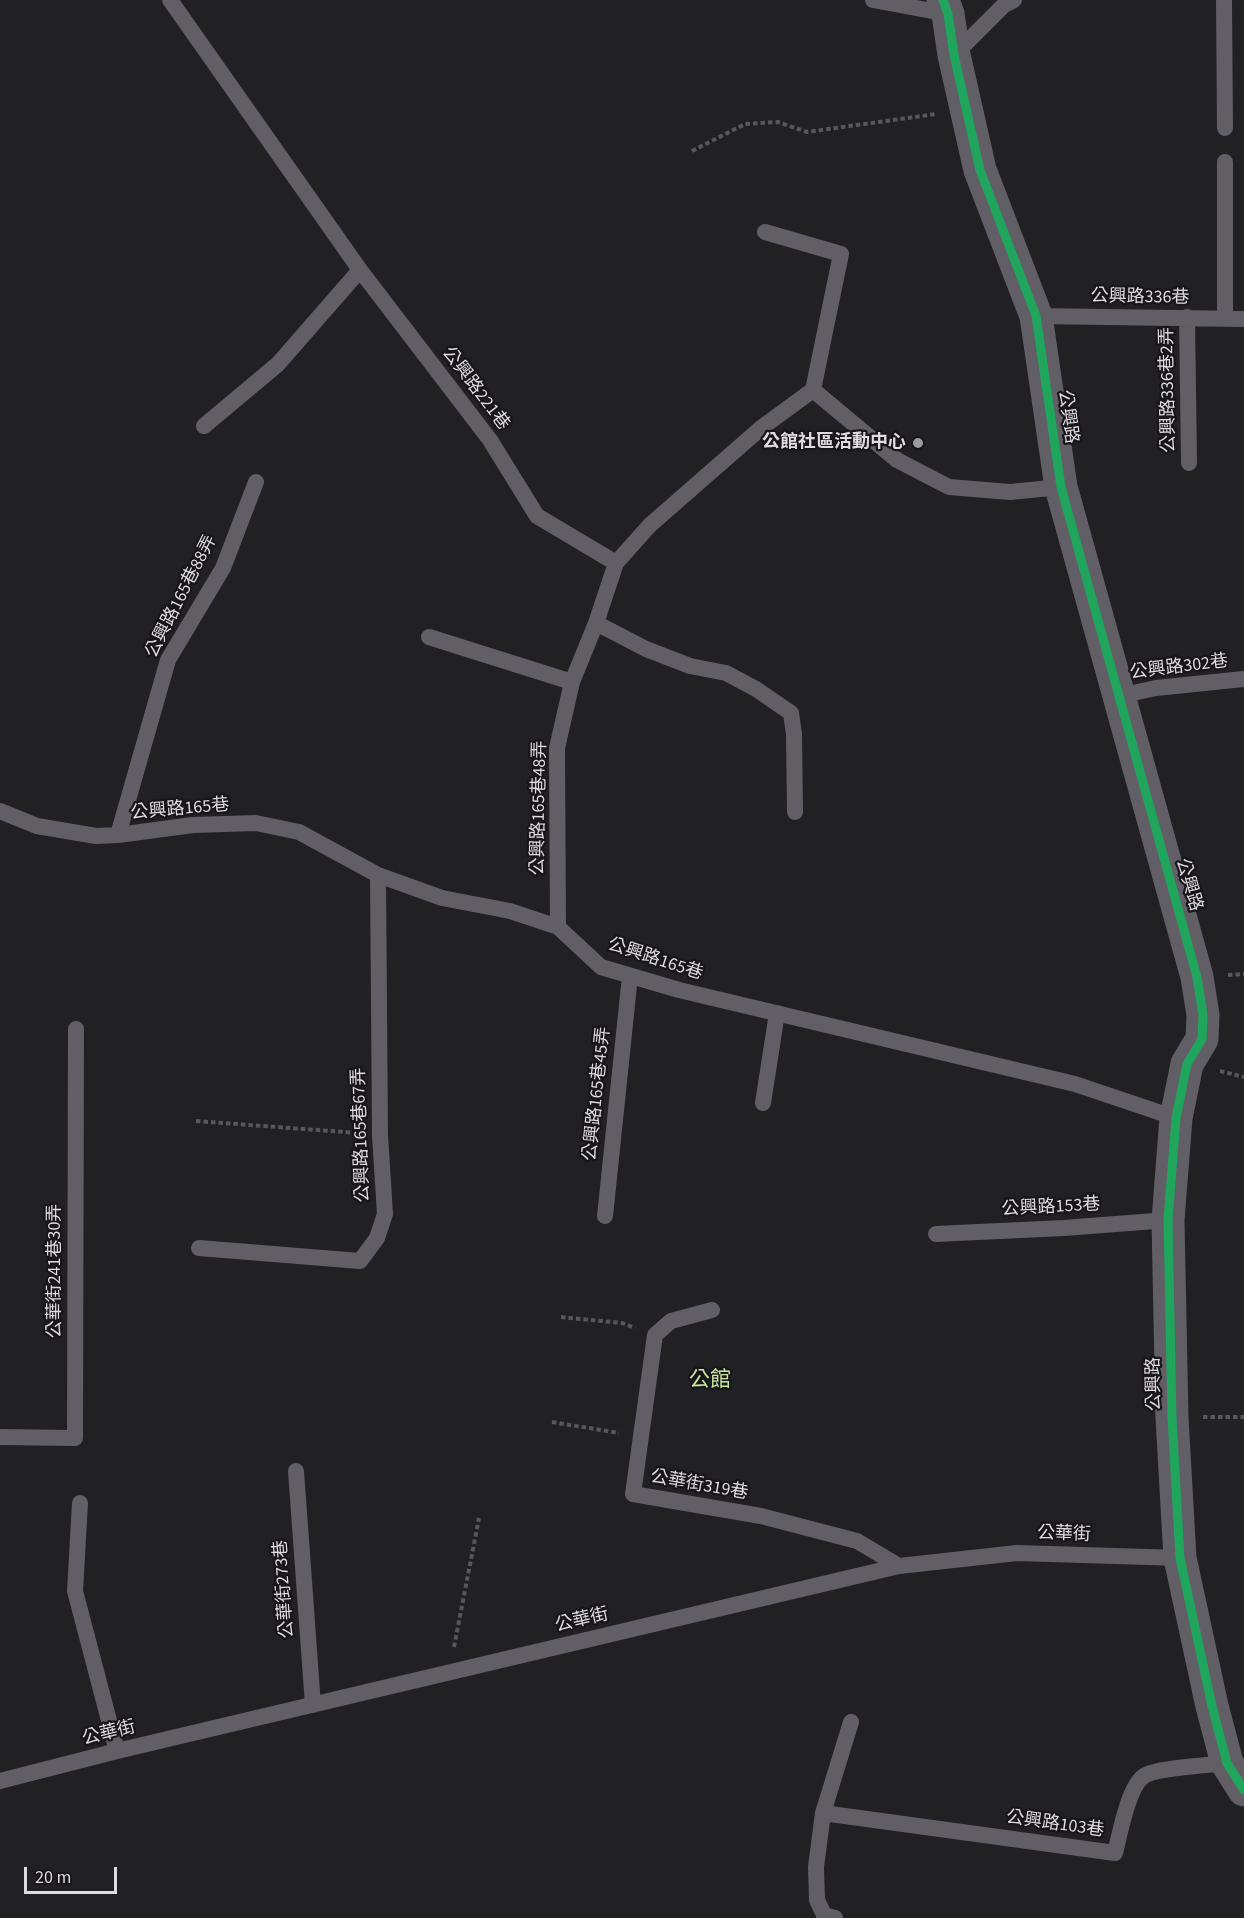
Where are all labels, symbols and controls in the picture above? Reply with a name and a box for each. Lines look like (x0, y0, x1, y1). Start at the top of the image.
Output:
street label: 公興路336巷 (1090, 286, 1190, 310)
street label: 公興路336巷2弄 (1157, 327, 1181, 453)
street label: 公興路221巷 (437, 343, 513, 435)
street label: 公興路 (1053, 389, 1081, 445)
place label: 公館社區活動中心 (762, 432, 906, 454)
marker: 公館社區活動中心 (911, 436, 925, 450)
street label: 公興路165巷88弄 (142, 532, 222, 662)
street label: 公興路302巷 (1129, 651, 1229, 685)
street label: 公興路165巷48弄 (528, 740, 552, 876)
street label: 公興路165巷 (130, 795, 230, 825)
street label: 公興路 (1170, 856, 1206, 914)
street label: 公興路165巷 (605, 934, 705, 986)
street label: 公興路165巷45弄 (580, 1026, 616, 1162)
street label: 公興路165巷67弄 (349, 1067, 375, 1203)
street label: 公興路153巷 (1001, 1195, 1101, 1221)
street label: 公華街241巷30弄 (45, 1204, 67, 1338)
street label: 公興路 (1144, 1357, 1166, 1411)
district label: 公館 (689, 1368, 731, 1394)
street label: 公華街319巷 (648, 1467, 750, 1505)
street label: 公華街 (1037, 1523, 1091, 1547)
street label: 公華街273巷 (271, 1539, 299, 1639)
street label: 公華街 (553, 1604, 611, 1638)
street label: 公華街 (80, 1717, 138, 1751)
street label: 公興路103巷 (1005, 1807, 1105, 1843)
scale bar (27, 1855, 120, 1893)
text: 20 m (35, 1865, 71, 1890)

